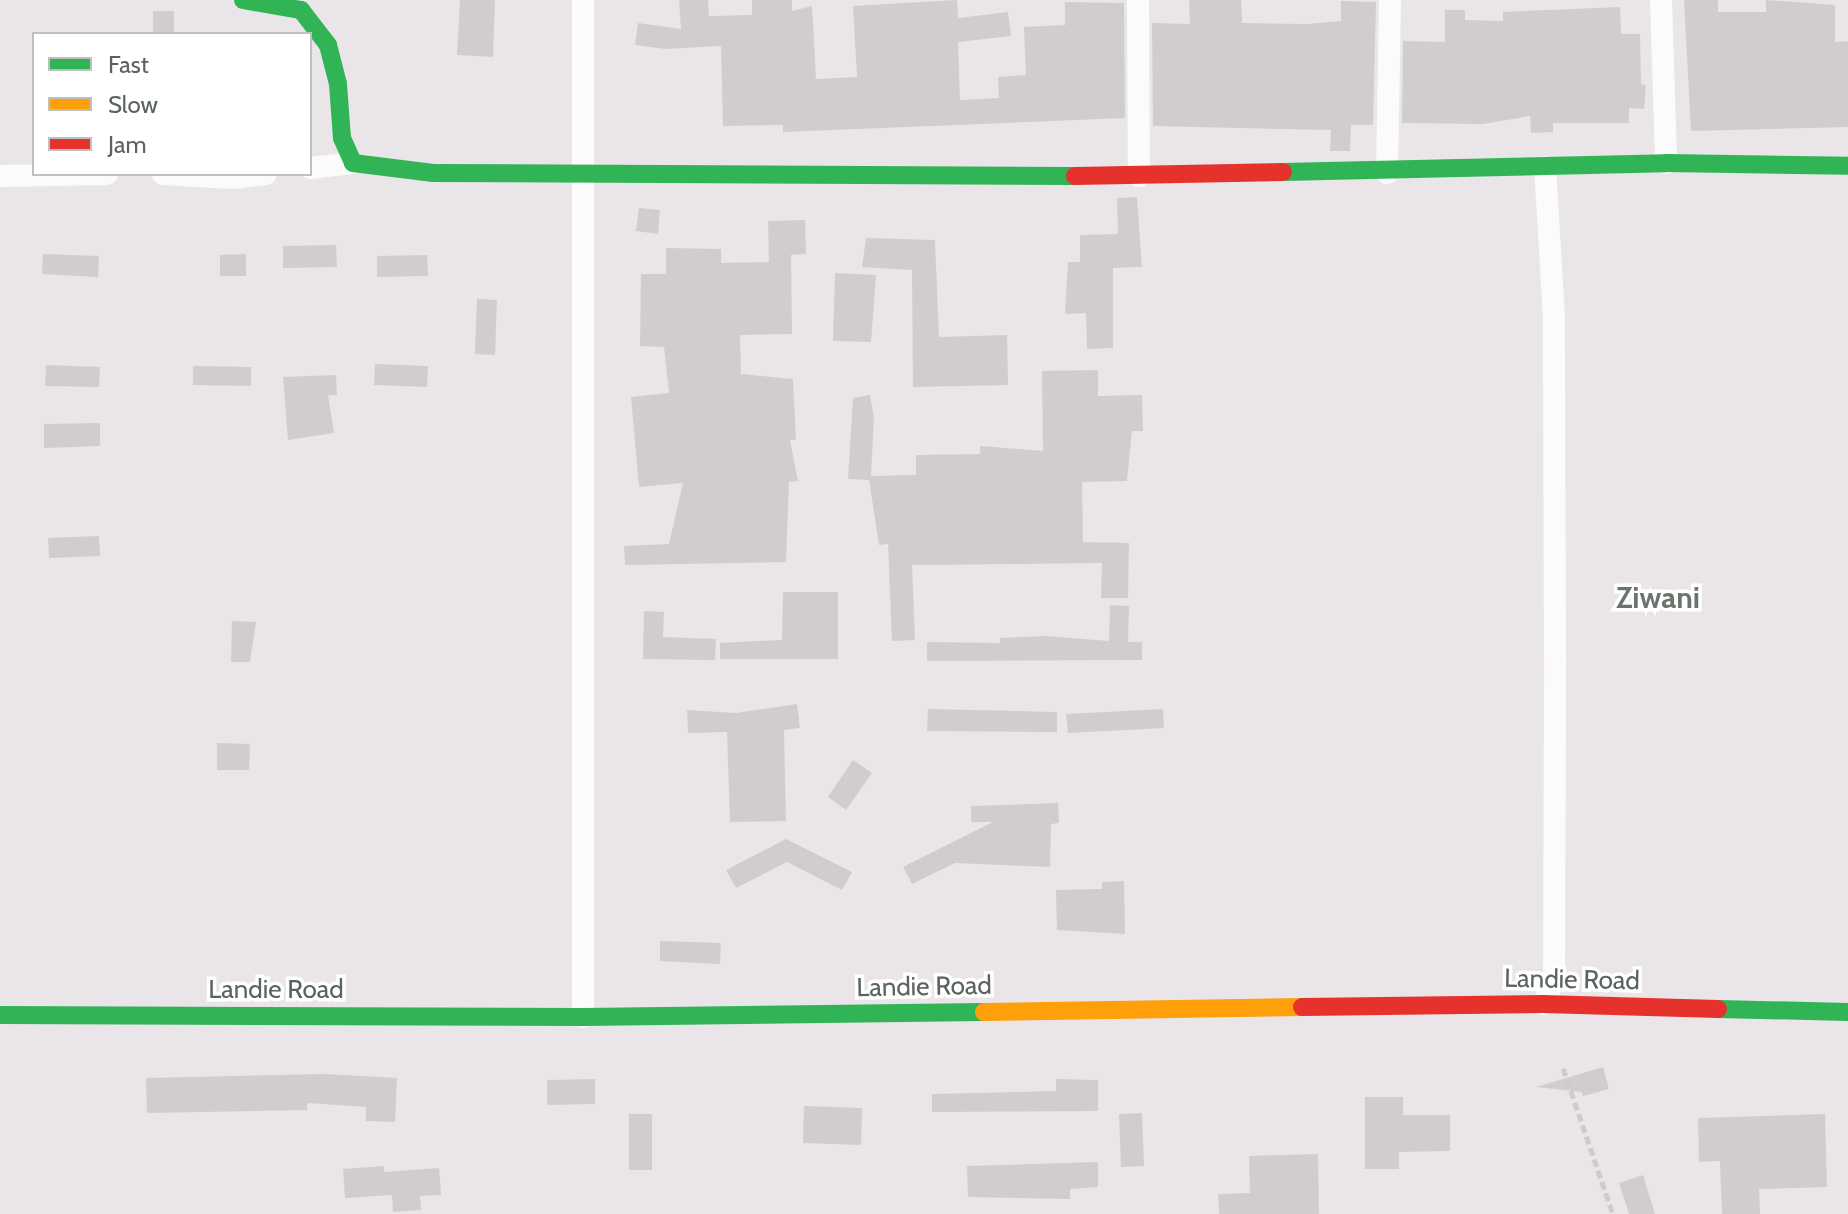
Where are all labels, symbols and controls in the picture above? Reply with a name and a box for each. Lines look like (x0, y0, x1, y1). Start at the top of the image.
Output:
legend (32, 32, 312, 176)
text: Fast (108, 50, 149, 79)
text: Slow (108, 90, 158, 119)
text: Jam (108, 130, 146, 159)
district label: Ziwani (1616, 580, 1700, 616)
street label: Landie Road (1504, 963, 1640, 997)
street label: Landie Road (856, 970, 992, 1004)
street label: Landie Road (208, 974, 344, 1006)

